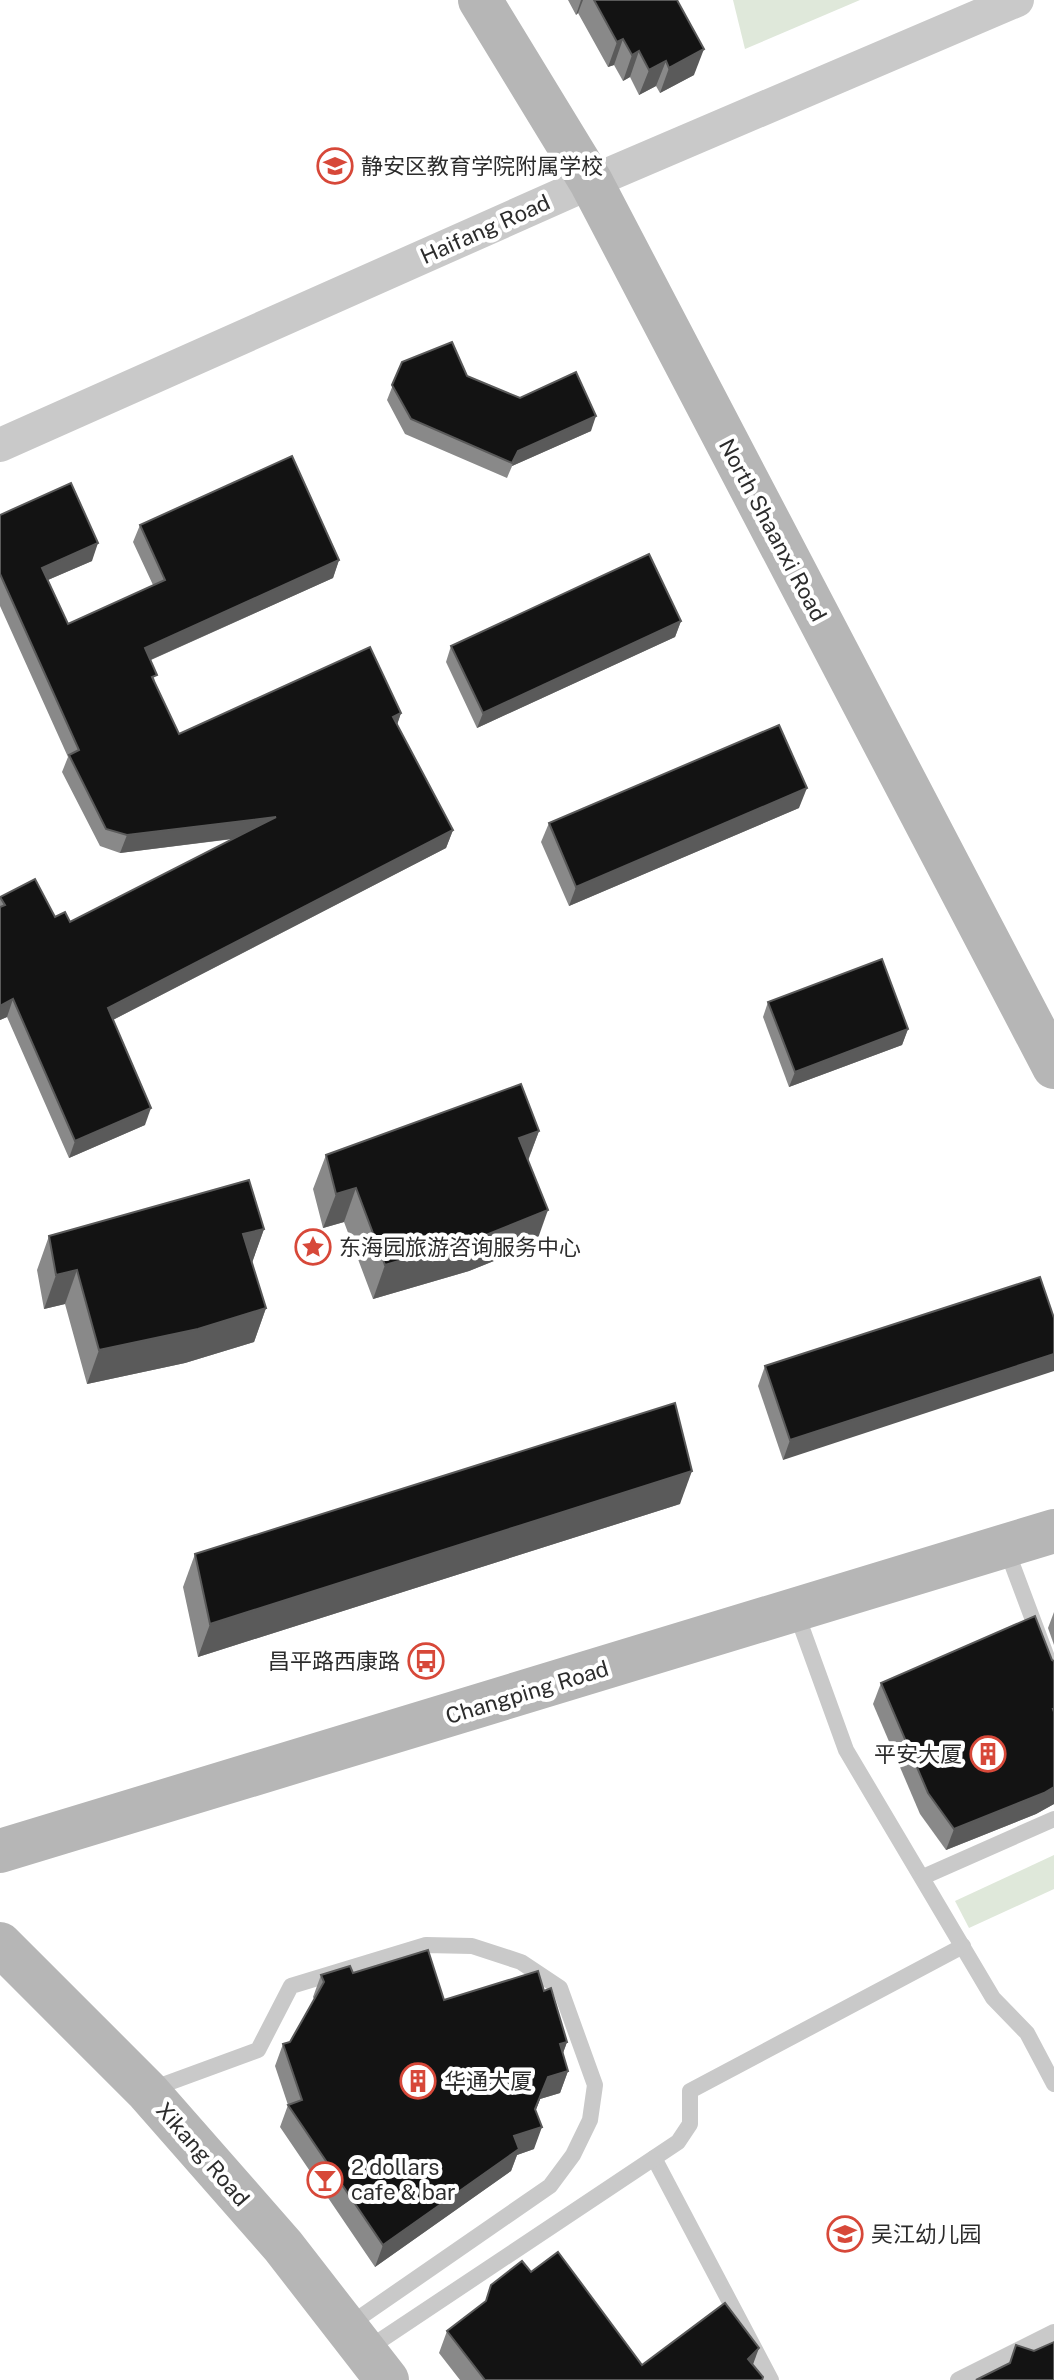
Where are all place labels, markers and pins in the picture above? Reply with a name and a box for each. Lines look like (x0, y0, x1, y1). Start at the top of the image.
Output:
school or university icon: 静安区教育学院附属学校 (316, 147, 354, 185)
place label: 静安区教育学院附属学校 (361, 153, 603, 179)
place icon: 东海园旅游咨询服务中心 (294, 1228, 332, 1266)
place label: 东海园旅游咨询服务中心 (339, 1234, 581, 1260)
bus stop icon: 昌平路西康路 (407, 1642, 445, 1680)
place label: 昌平路西康路 (268, 1648, 400, 1674)
building icon: 平安大厦 (969, 1735, 1007, 1773)
place label: 平安大厦 (874, 1741, 962, 1767)
building icon: 华通大厦 (399, 2062, 437, 2100)
place label: 华通大厦 (444, 2068, 532, 2094)
place label: 2 dollars cafe & bar (351, 2154, 456, 2205)
bar icon: 2 dollars cafe & bar (306, 2161, 344, 2199)
school or university icon: 吴江幼儿园 (826, 2215, 864, 2253)
place label: 吴江幼儿园 (871, 2221, 981, 2247)

